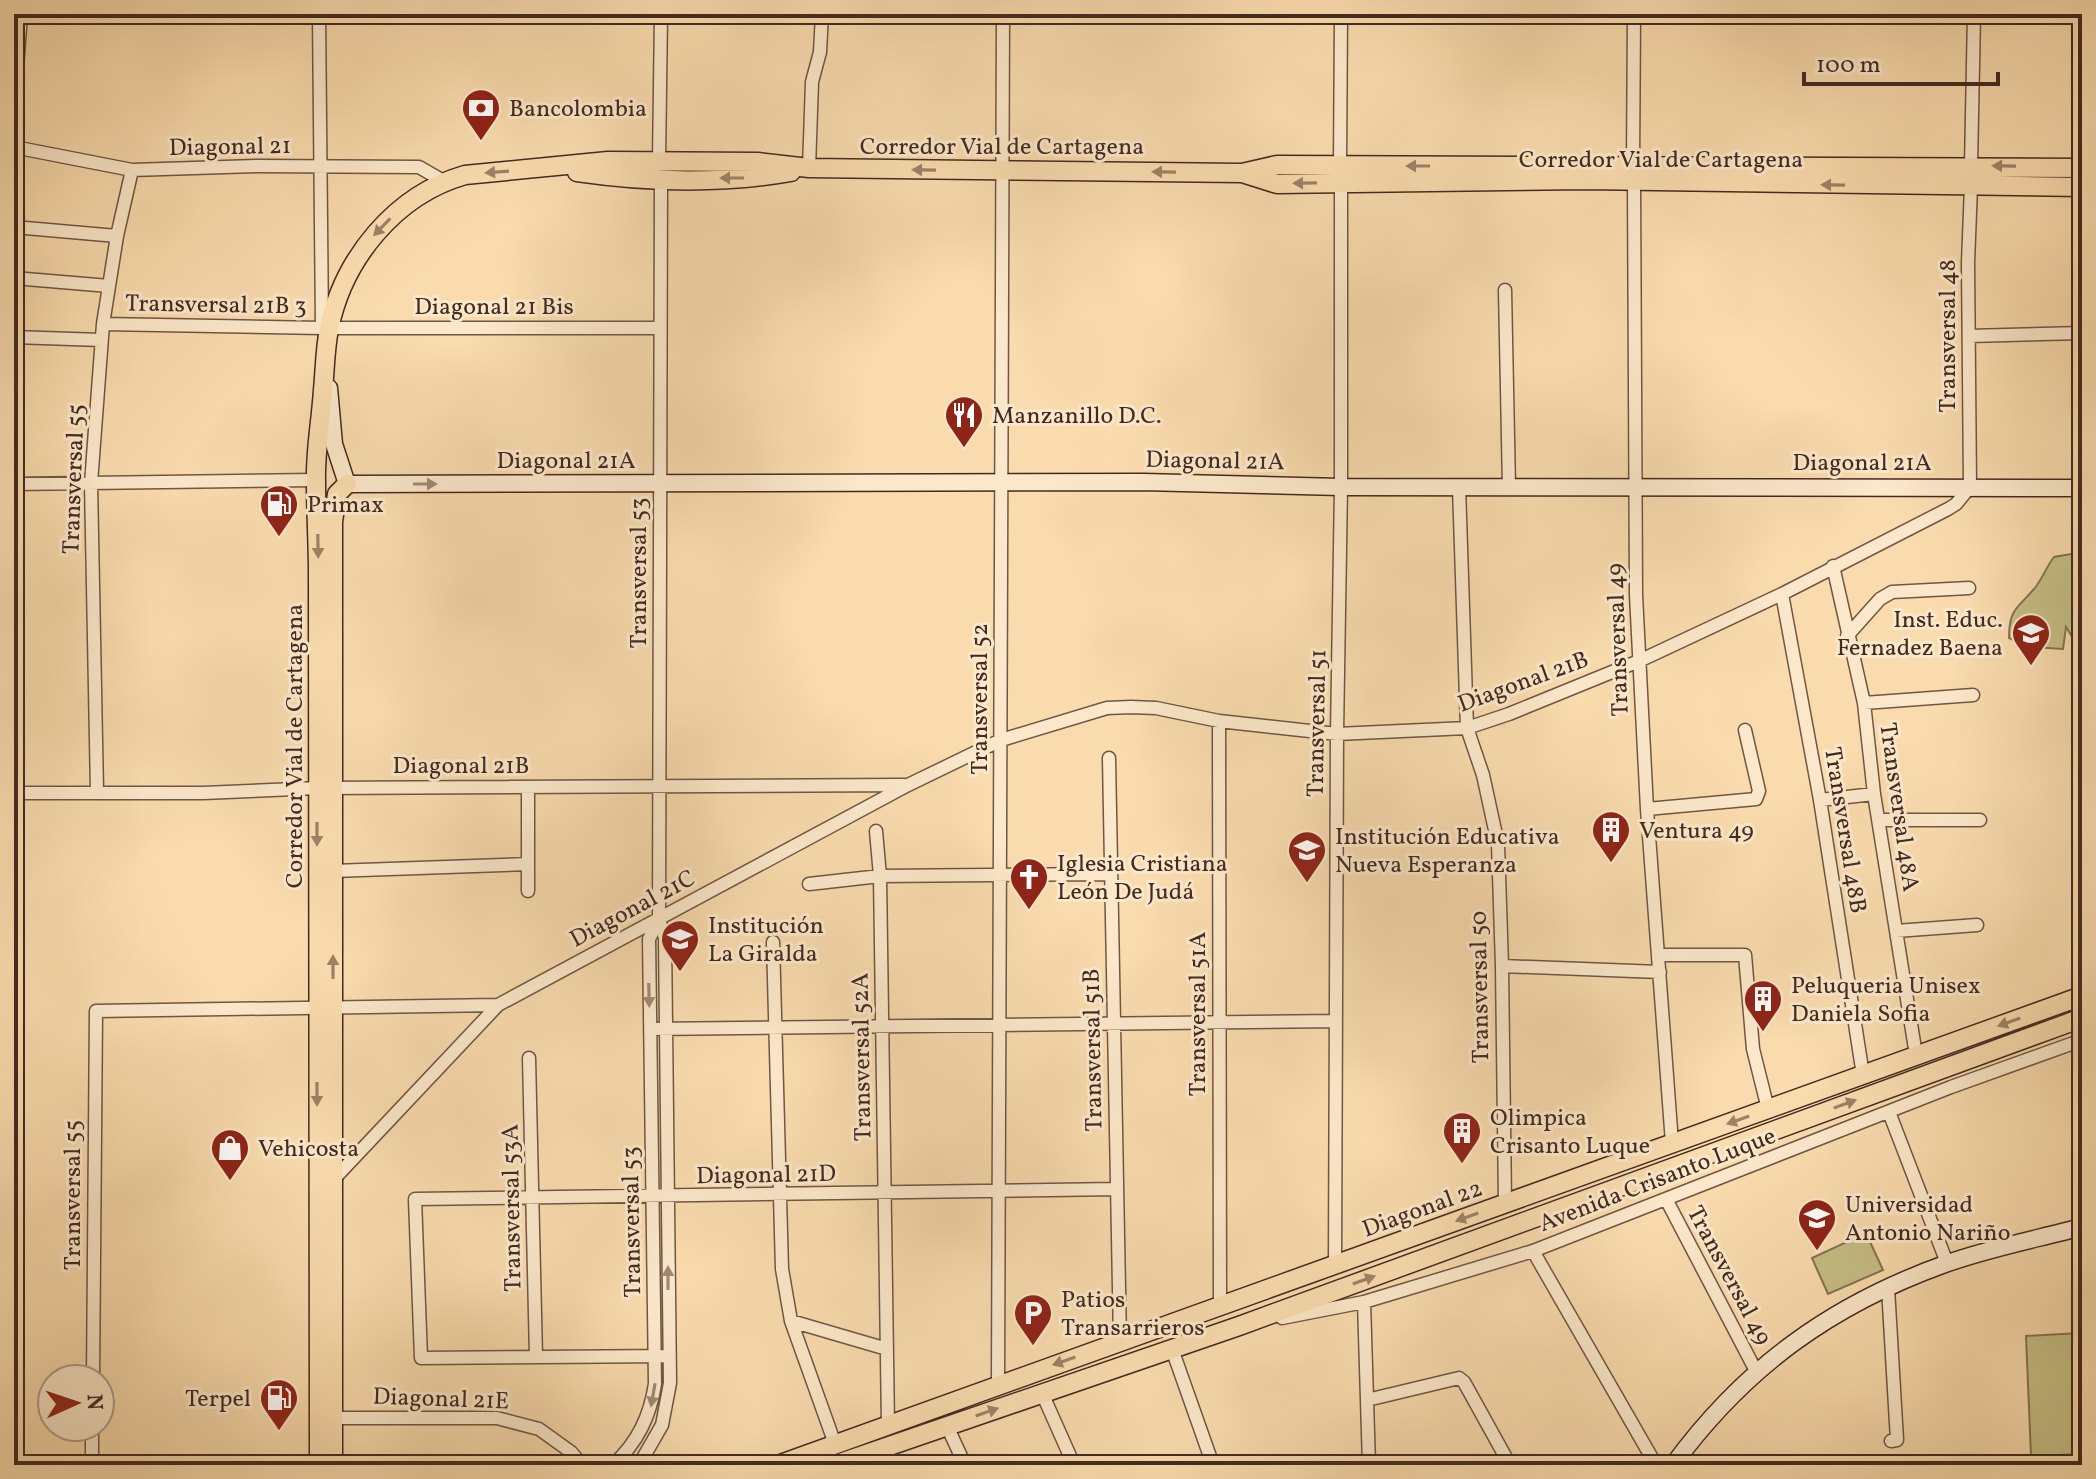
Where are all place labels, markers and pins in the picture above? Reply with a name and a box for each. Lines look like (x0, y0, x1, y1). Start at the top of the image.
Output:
bank icon: Bancolombia (460, 87, 502, 142)
place label: Bancolombia (509, 93, 647, 127)
restaurant icon: Manzanillo D.C. (943, 394, 985, 449)
place label: Manzanillo D.C. (992, 400, 1162, 434)
fuel station icon: Primax (258, 483, 300, 538)
place label: Primax (307, 489, 384, 523)
place label: Inst. Educ. Fernadez Baena (1837, 604, 2003, 666)
school or university icon: Inst. Educ. Fernadez Baena (2010, 612, 2052, 667)
building icon: Ventura 49 (1590, 809, 1632, 864)
place label: Ventura 49 (1639, 815, 1754, 849)
place label: Institución Educativa Nueva Esperanza (1335, 821, 1560, 883)
school or university icon: Institución Educativa Nueva Esperanza (1286, 829, 1328, 884)
place label: Iglesia Cristiana León De Judá (1057, 848, 1228, 910)
church icon: Iglesia Cristiana León De Judá (1008, 856, 1050, 911)
place label: Institución La Giralda (708, 910, 824, 972)
school or university icon: Institución La Giralda (659, 918, 701, 973)
place label: Peluqueria Unisex Daniela Sofia (1791, 970, 1981, 1032)
building icon: Peluqueria Unisex Daniela Sofia (1742, 978, 1784, 1033)
place label: Olimpica Crisanto Luque (1490, 1102, 1650, 1164)
building icon: Olimpica Crisanto Luque (1441, 1110, 1483, 1165)
shop icon: Vehicosta (209, 1127, 251, 1182)
place label: Vehicosta (258, 1133, 359, 1167)
place label: Universidad Antonio Nariño (1845, 1189, 2010, 1251)
school or university icon: Universidad Antonio Nariño (1796, 1197, 1838, 1252)
place label: Patios Transarrieros (1061, 1284, 1204, 1346)
parking icon: Patios Transarrieros (1012, 1292, 1054, 1347)
fuel station icon: Terpel (258, 1377, 300, 1432)
place label: Terpel (185, 1383, 251, 1417)

